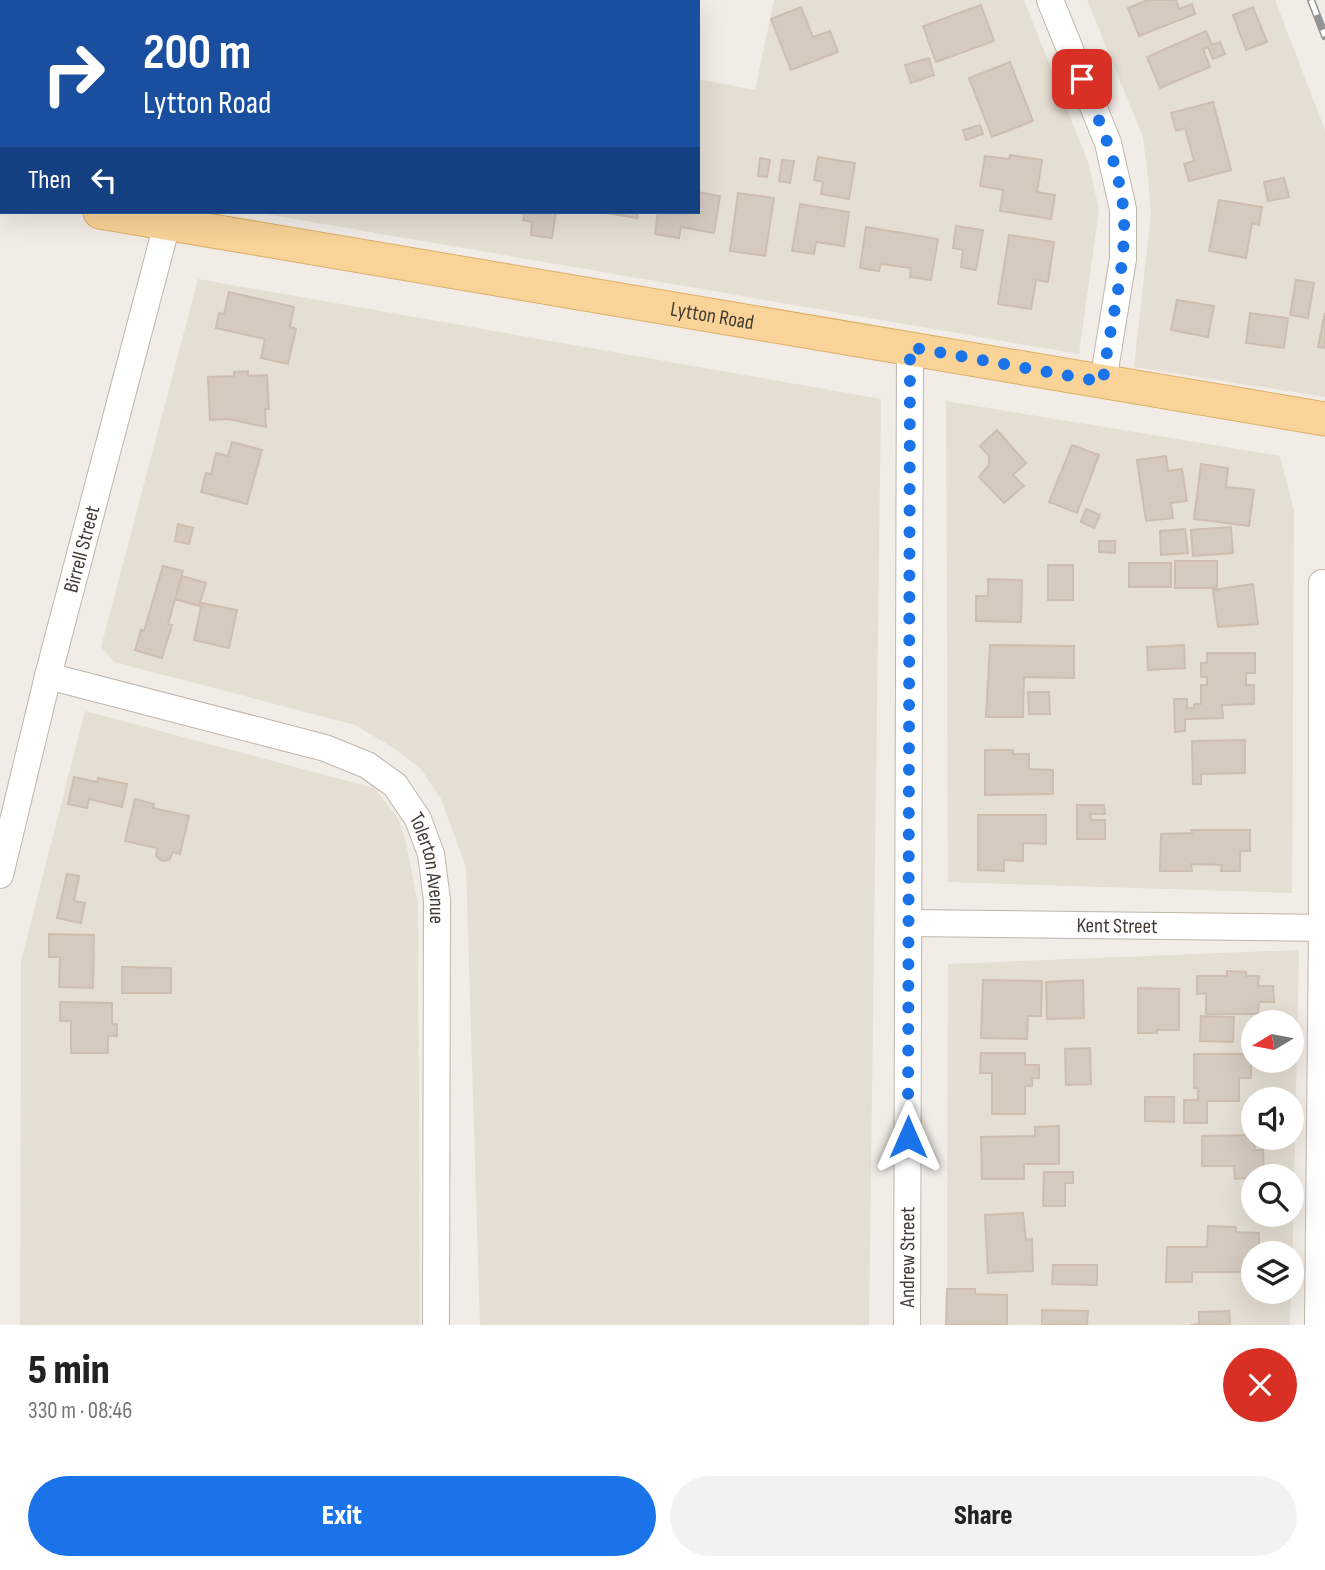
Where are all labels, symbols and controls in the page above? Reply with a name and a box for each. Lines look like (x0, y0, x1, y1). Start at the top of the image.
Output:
text: 200 m (143, 24, 251, 83)
icon: right (28, 28, 119, 119)
pin (1052, 49, 1112, 109)
icon: arrive (1063, 60, 1101, 98)
text: Lytton Road (143, 84, 271, 123)
icon: left (85, 161, 123, 199)
text: Then (28, 165, 71, 196)
street label: Lytton Road (669, 296, 756, 335)
street label: Birrell Street (58, 503, 105, 595)
street label: Tolerton Avenue (405, 807, 450, 924)
street label: Kent Street (1076, 913, 1158, 938)
north arrow (1241, 1010, 1304, 1073)
map controls (1241, 1010, 1304, 1304)
button: sound (1241, 1087, 1304, 1150)
position arrow (871, 1100, 945, 1174)
button: search (1241, 1164, 1304, 1227)
street label: Andrew Street (895, 1207, 920, 1308)
button: layers (1241, 1241, 1304, 1304)
text: 5 min (28, 1345, 110, 1396)
button: close (1223, 1348, 1297, 1422)
text: 330 m · 08:46 (28, 1397, 132, 1425)
button: Exit (28, 1476, 656, 1556)
button: Share (670, 1476, 1297, 1556)

